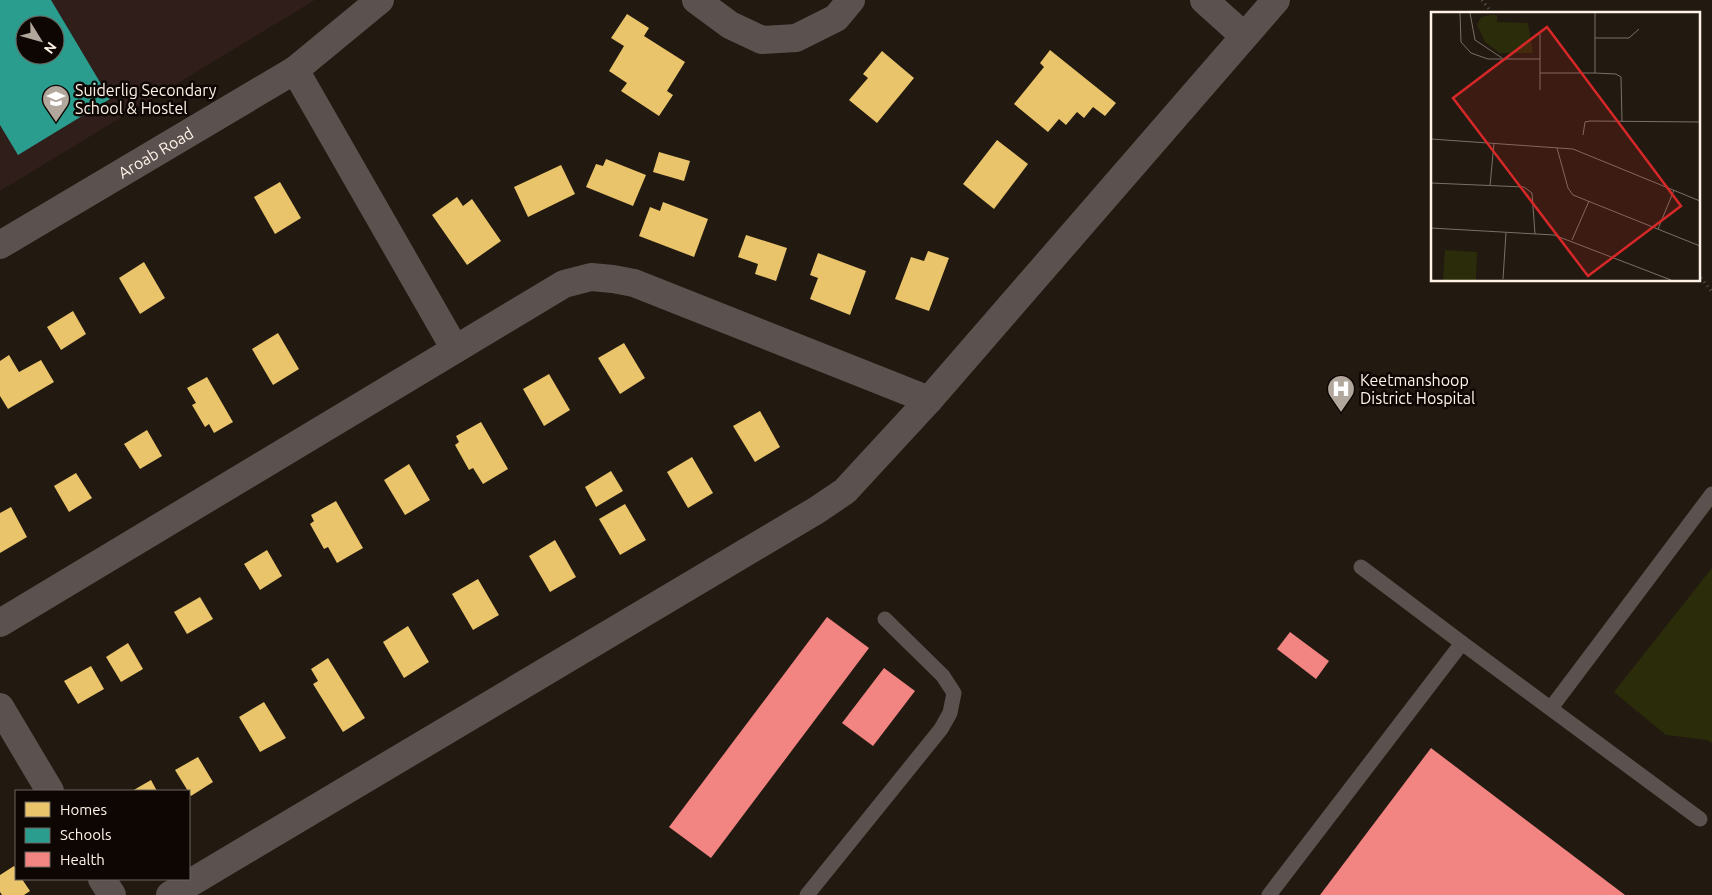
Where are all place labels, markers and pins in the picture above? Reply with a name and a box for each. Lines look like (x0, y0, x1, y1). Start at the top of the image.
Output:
place label: Suiderlig Secondary School & Hostel (75, 81, 217, 117)
school or university icon: Suiderlig Secondary School & Hostel (41, 84, 71, 123)
place label: Keetmanshoop District Hospital (1360, 371, 1475, 407)
hospital icon: Keetmanshoop District Hospital (1326, 374, 1356, 413)

